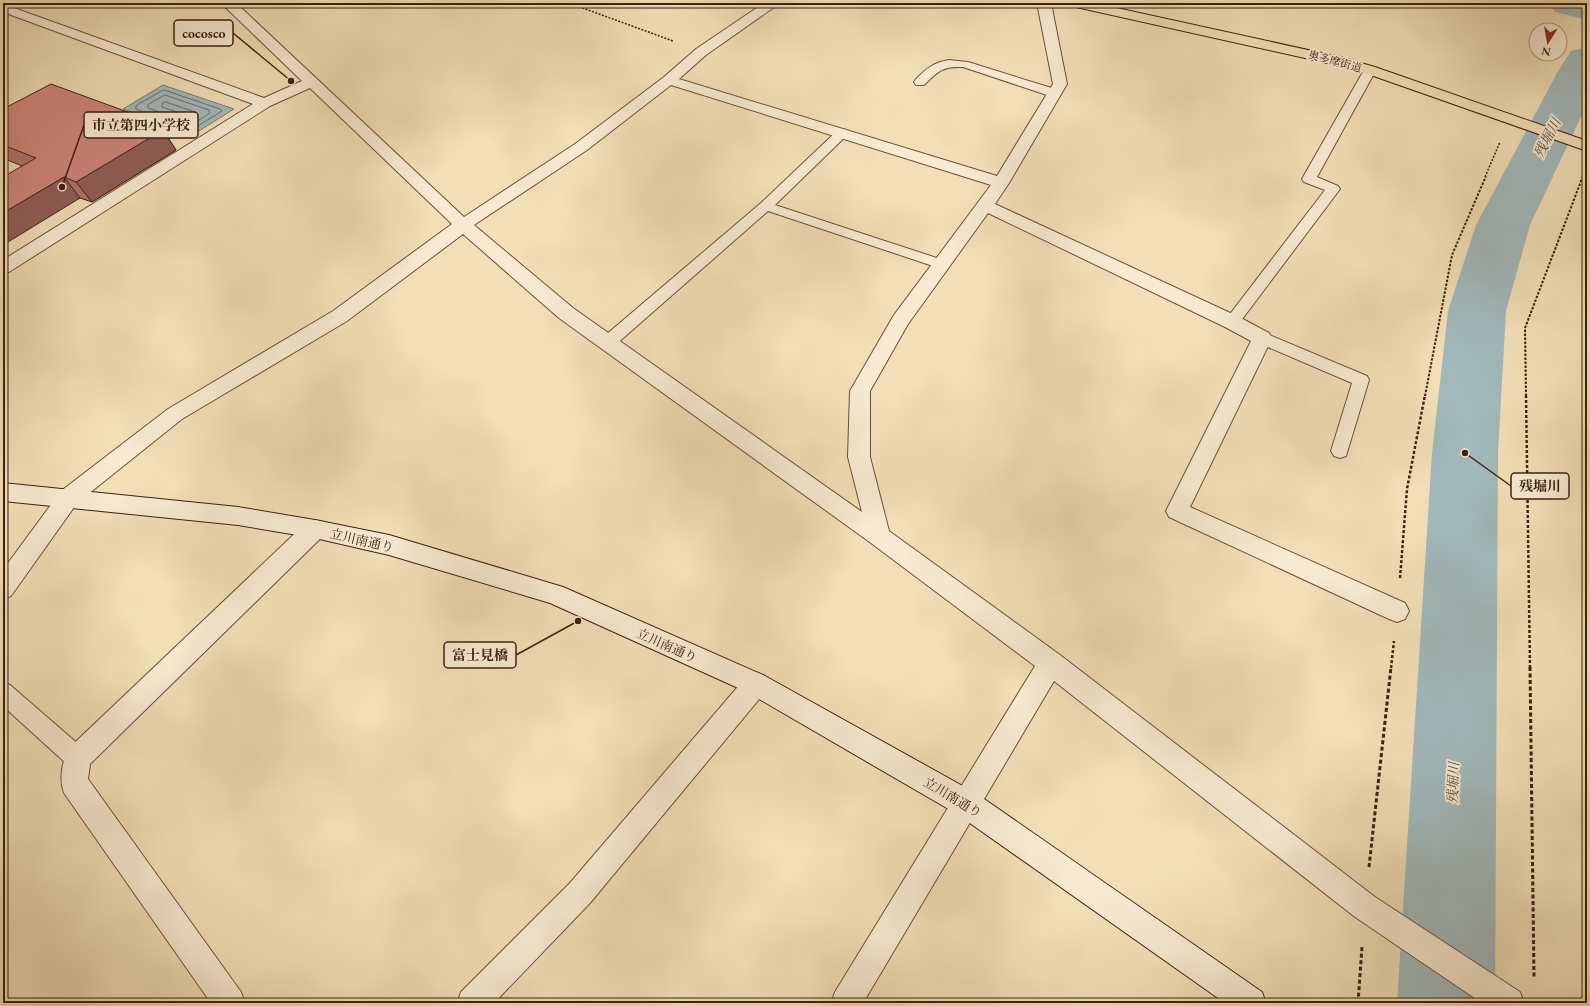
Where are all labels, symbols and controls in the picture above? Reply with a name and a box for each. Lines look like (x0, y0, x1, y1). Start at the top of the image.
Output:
callout: cocosco (174, 20, 233, 46)
north arrow (1528, 22, 1568, 62)
text: cocosco (182, 24, 226, 42)
text: N (1540, 44, 1552, 60)
street label: 奥多摩街道 (1307, 47, 1363, 75)
callout: 市立第四小学校 (84, 112, 198, 138)
water label: 残堀川 (1529, 113, 1565, 161)
text: 市立第四小学校 (92, 116, 190, 134)
callout: 残堀川 (1511, 473, 1569, 499)
text: 残堀川 (1519, 477, 1561, 495)
street label: 立川南通り (328, 525, 395, 556)
street label: 立川南通り (634, 624, 700, 666)
callout: 富士見橋 (444, 642, 516, 668)
text: 富士見橋 (452, 646, 508, 664)
water label: 残堀川 (1443, 760, 1463, 804)
street label: 立川南通り (921, 773, 985, 821)

